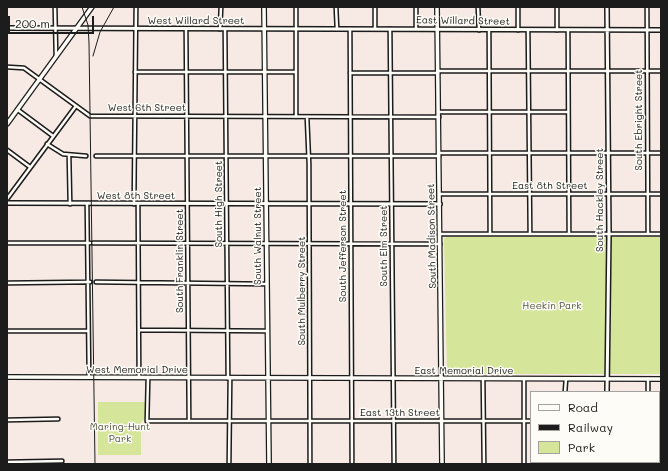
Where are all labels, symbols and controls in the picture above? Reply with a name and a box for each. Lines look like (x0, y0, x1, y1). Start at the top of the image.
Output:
scale bar (10, 8, 96, 34)
street label: East Willard Street (416, 14, 510, 28)
text: 200 m (15, 15, 50, 31)
street label: West Willard Street (148, 15, 244, 27)
street label: South Ebright Street (633, 69, 645, 171)
street label: West 6th Street (108, 102, 186, 114)
street label: South Hackley Street (594, 148, 606, 252)
street label: South High Street (213, 161, 225, 247)
street label: East 8th Street (512, 180, 588, 192)
street label: South Madison Street (425, 183, 439, 289)
street label: South Walnut Street (252, 187, 264, 285)
street label: West 8th Street (97, 190, 175, 202)
street label: South Jefferson Street (337, 190, 349, 302)
street label: South Elm Street (378, 205, 390, 287)
street label: South Franklin Street (174, 209, 186, 313)
street label: South Mulberry Street (296, 236, 308, 346)
park label: Heekin Park (522, 300, 582, 312)
street label: West Memorial Drive (86, 364, 188, 376)
street label: East Memorial Drive (415, 365, 513, 377)
legend (530, 391, 660, 463)
text: Road (568, 399, 598, 415)
street label: East 13th Street (360, 407, 440, 419)
text: Railway (568, 419, 613, 435)
park label: Maring-Hunt Park (90, 421, 150, 444)
text: Park (568, 439, 595, 455)

